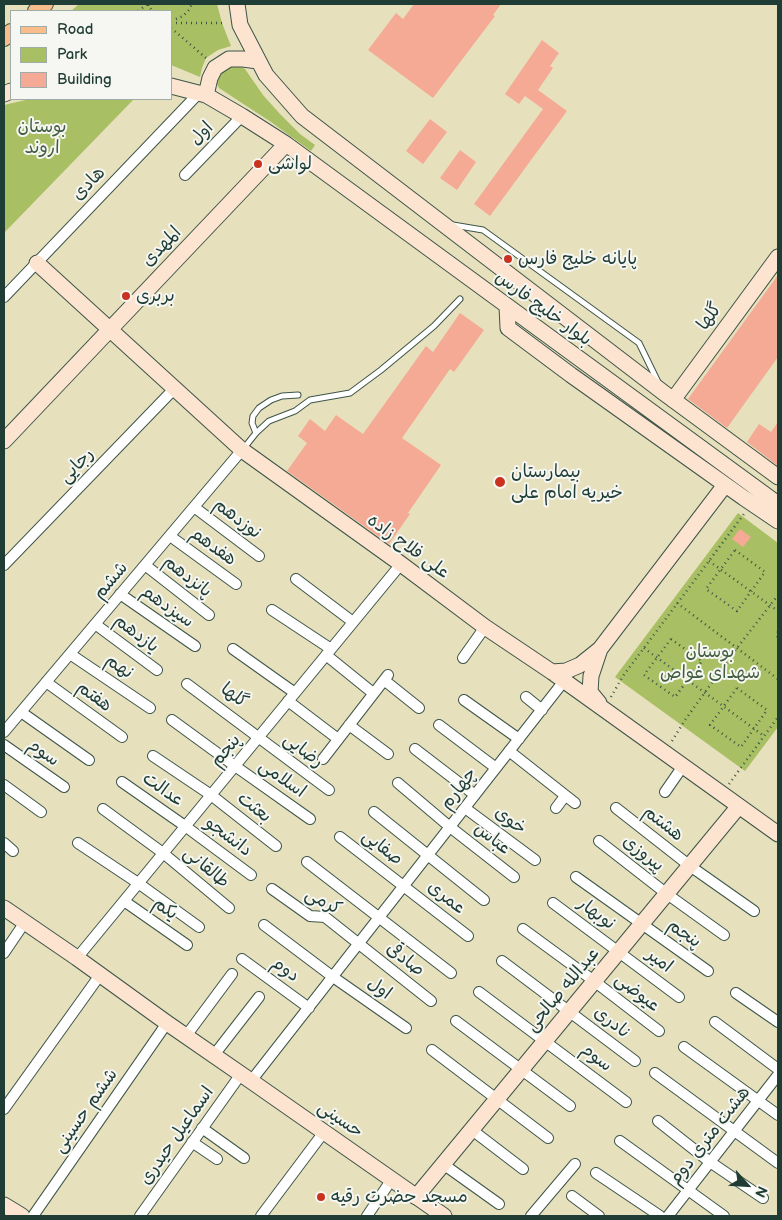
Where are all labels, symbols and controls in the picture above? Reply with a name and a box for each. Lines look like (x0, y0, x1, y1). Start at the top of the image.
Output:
legend (10, 10, 172, 100)
text: Road (57, 20, 93, 39)
text: Park (57, 45, 87, 64)
text: Building (57, 70, 112, 89)
park label: بوستان اروند (17, 116, 67, 158)
street label: اول (186, 118, 218, 150)
place label: لواشی (268, 153, 312, 175)
marker: لواشی (252, 158, 264, 170)
street label: هادی (68, 163, 110, 205)
street label: المهدی (138, 222, 186, 272)
place label: پایانه خلیج فارس (518, 248, 637, 270)
marker: پایانه خلیج فارس (502, 253, 514, 265)
street label: بلوار خلیج فارس (490, 267, 596, 351)
place label: بربری (136, 285, 175, 307)
marker: بربری (120, 290, 132, 302)
street label: گلها (693, 299, 727, 335)
street label: رجایی (55, 444, 99, 488)
place label: بیمارستان خیریه امام علی (511, 461, 623, 504)
marker: بیمارستان خیریه امام علی (493, 475, 507, 489)
street label: نوزدهم (209, 494, 265, 544)
street label: علی فلاح زاده (363, 510, 453, 584)
street label: هفدهم (186, 523, 240, 571)
street label: پانزدهم (158, 551, 216, 603)
street label: ششم (89, 558, 133, 604)
street label: سیزدهم (136, 581, 198, 633)
street label: یازدهم (109, 610, 163, 658)
park label: بوستان شهدای غواص (660, 641, 760, 684)
street label: نهم (101, 650, 137, 684)
street label: هفتم (72, 677, 116, 717)
street label: گلها (216, 679, 252, 713)
street label: رضایی (279, 729, 327, 773)
street label: پنجم (206, 730, 246, 772)
street label: سوم (23, 734, 63, 772)
street label: اسلامی (254, 755, 310, 803)
street label: چهارم (436, 764, 482, 814)
street label: عدالت (138, 768, 188, 812)
street label: بعثت (233, 788, 275, 828)
street label: هشتم (638, 801, 688, 847)
street label: خوی (490, 802, 530, 840)
street label: دانشجو (200, 812, 256, 862)
street label: عباس (469, 818, 515, 860)
street label: صفایی (357, 825, 407, 871)
street label: پیروزی (618, 831, 668, 877)
street label: طالقانی (179, 843, 233, 893)
street label: عمری (423, 877, 469, 919)
street label: کرمی (301, 883, 345, 921)
street label: یکم (148, 893, 182, 925)
street label: نوبهار (573, 893, 619, 935)
street label: پنجم (663, 915, 705, 953)
street label: صادقی (381, 938, 429, 982)
street label: عبدالله صالحی (521, 943, 605, 1037)
street label: امیر (641, 944, 677, 978)
street label: دوم (267, 953, 303, 987)
street label: عیوضی (610, 969, 664, 1017)
street label: اول (363, 973, 395, 1005)
street label: نادری (589, 1002, 635, 1044)
street label: سوم (576, 1039, 616, 1077)
street label: ششم حسینی (49, 1065, 123, 1157)
street label: هشت متری دوم (665, 1082, 755, 1190)
street label: اسماعیل حیدری (135, 1083, 219, 1189)
street label: حسینی (313, 1097, 367, 1143)
north arrow (722, 1160, 772, 1210)
text: N (751, 1183, 771, 1200)
place label: مسجد حضرت رقیه (331, 1186, 468, 1208)
marker: مسجد حضرت رقیه (315, 1191, 327, 1203)

